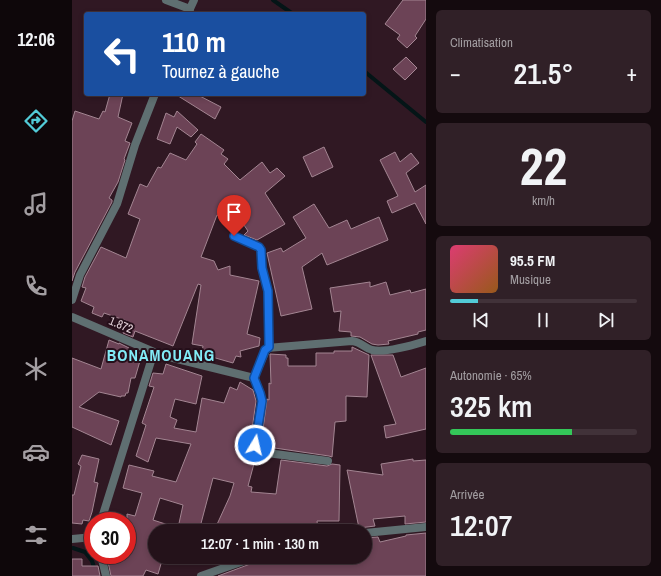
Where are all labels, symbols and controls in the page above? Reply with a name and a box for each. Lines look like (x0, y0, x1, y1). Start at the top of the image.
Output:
text: 110 m (162, 23, 226, 61)
text: 12:06 (17, 27, 55, 52)
icon: left (96, 28, 148, 80)
text: Climatisation (450, 34, 513, 51)
text: 21.5° (514, 53, 573, 93)
text: − (450, 58, 461, 88)
text: + (626, 58, 637, 88)
text: Tournez à gauche (162, 59, 279, 84)
icon: directions (22, 107, 50, 135)
text: 22 (520, 131, 567, 201)
icon: music (22, 190, 50, 218)
text: km/h (532, 192, 555, 209)
pin (217, 195, 251, 236)
icon: arrive (223, 201, 245, 223)
text: 95.5 FM (510, 250, 555, 271)
text: Musique (510, 271, 551, 288)
icon: phone (22, 272, 50, 300)
icon: previous (470, 309, 492, 331)
icon: pause (532, 309, 554, 331)
icon: next (595, 309, 617, 331)
street label: 1.872 (107, 313, 135, 337)
district label: BONAMOUANG (107, 344, 215, 366)
icon: climate (22, 355, 50, 383)
text: Autonomie · 65% (450, 367, 532, 384)
text: 325 km (450, 386, 532, 426)
position arrow (234, 424, 276, 466)
icon: car (22, 438, 50, 466)
text: Arrivée (450, 486, 484, 503)
text: 12:07 (450, 505, 512, 545)
speed limit sign: 30 (84, 512, 136, 564)
icon: filters (22, 521, 50, 549)
text: 12:07 · 1 min · 130 m (201, 533, 319, 554)

